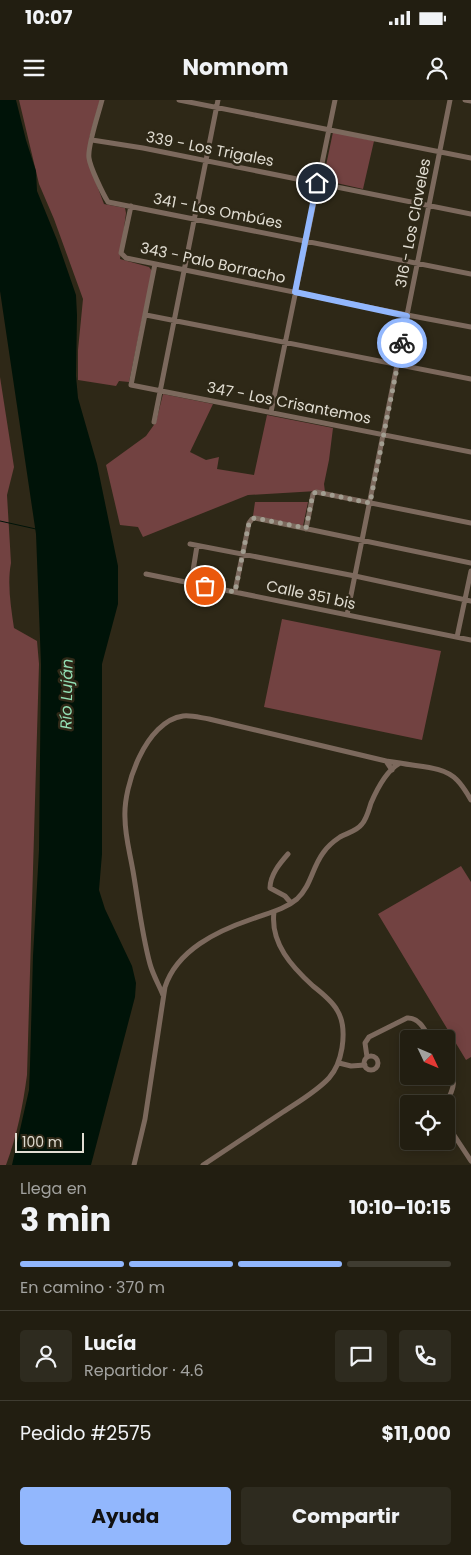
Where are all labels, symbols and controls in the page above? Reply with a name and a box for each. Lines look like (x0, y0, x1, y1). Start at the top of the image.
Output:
text: 10:07 (25, 4, 72, 31)
text: Nomnom (183, 52, 289, 83)
icon: menu (20, 54, 48, 82)
icon: person (423, 54, 451, 82)
street label: 339 - Los Trigales (144, 126, 276, 171)
street label: 316 - Los Claveles (390, 156, 435, 289)
pin (296, 162, 338, 204)
icon: home (303, 169, 331, 197)
street label: 341 - Los Ombúes (152, 188, 285, 233)
street label: 343 - Palo Borracho (139, 237, 288, 288)
courier (377, 318, 427, 368)
icon: bike (388, 329, 416, 357)
street label: 347 - Los Crisantemos (205, 376, 373, 429)
pin (184, 565, 226, 607)
icon: bag (191, 572, 219, 600)
street label: Calle 351 bis (264, 575, 358, 614)
water label: Río Luján (54, 658, 79, 730)
north arrow (400, 1030, 455, 1085)
map controls (400, 1030, 455, 1150)
button: locate (400, 1095, 455, 1150)
scale bar (15, 1130, 84, 1153)
text: 100 m (22, 1132, 62, 1152)
text: Llega en (20, 1177, 87, 1200)
text: 10:10–10:15 (349, 1194, 451, 1221)
text: 3 min (20, 1197, 111, 1242)
text: En camino · 370 m (20, 1276, 165, 1299)
button: person (20, 1330, 72, 1382)
text: Lucía (84, 1330, 136, 1357)
button: chat (335, 1330, 387, 1382)
button: phone (399, 1330, 451, 1382)
text: Repartidor · 4.6 (84, 1359, 204, 1382)
text: Pedido #2575 (20, 1420, 152, 1447)
text: $11,000 (382, 1420, 451, 1447)
button: Ayuda (20, 1487, 231, 1545)
button: Compartir (241, 1487, 451, 1545)

